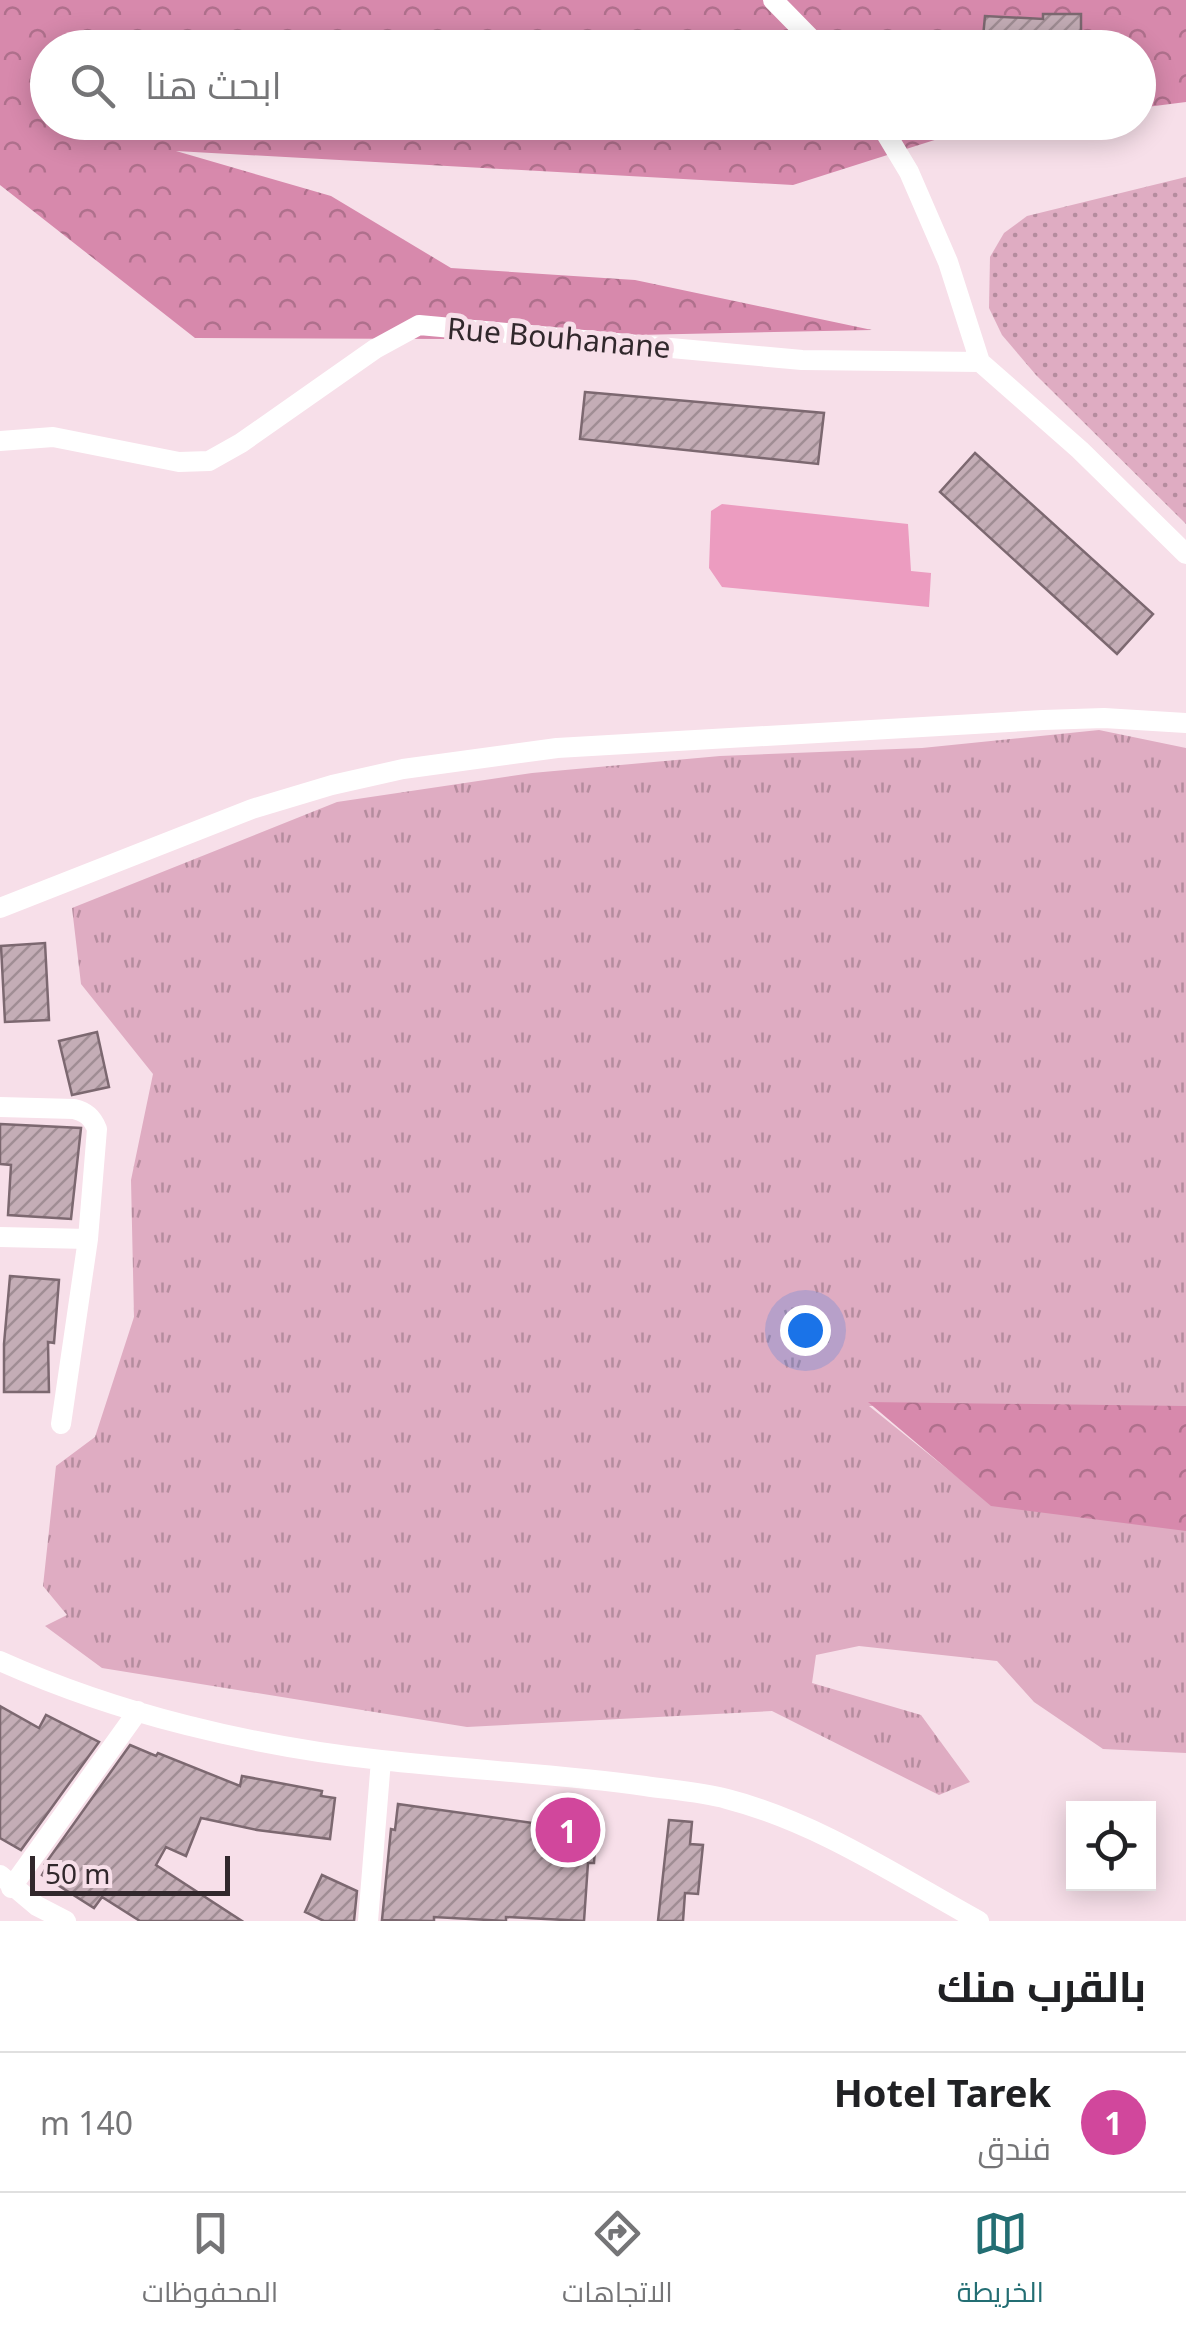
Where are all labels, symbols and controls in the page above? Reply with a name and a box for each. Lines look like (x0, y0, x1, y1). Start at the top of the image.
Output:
search box (30, 30, 1156, 140)
icon: search (65, 58, 120, 113)
text: ابحث هنا (145, 58, 282, 110)
street label: Rue Bouhanane (445, 307, 673, 367)
your location (780, 1305, 831, 1356)
pin: 1 (536, 1792, 600, 1868)
map controls (1066, 1801, 1156, 1891)
button: locate (1066, 1801, 1156, 1891)
scale bar (30, 1851, 230, 1896)
text: 50 m (45, 1854, 111, 1892)
text: بالقرب منك (937, 1957, 1146, 2014)
text: Hotel Tarek (834, 2066, 1051, 2118)
text: 140 m (40, 2101, 133, 2144)
text: 1 (1104, 2101, 1123, 2144)
text: فندق (977, 2126, 1051, 2169)
tab: المحفوظات (142, 2206, 278, 2318)
tab: الاتجاهات (562, 2206, 673, 2318)
tab: الخريطة (957, 2206, 1044, 2318)

